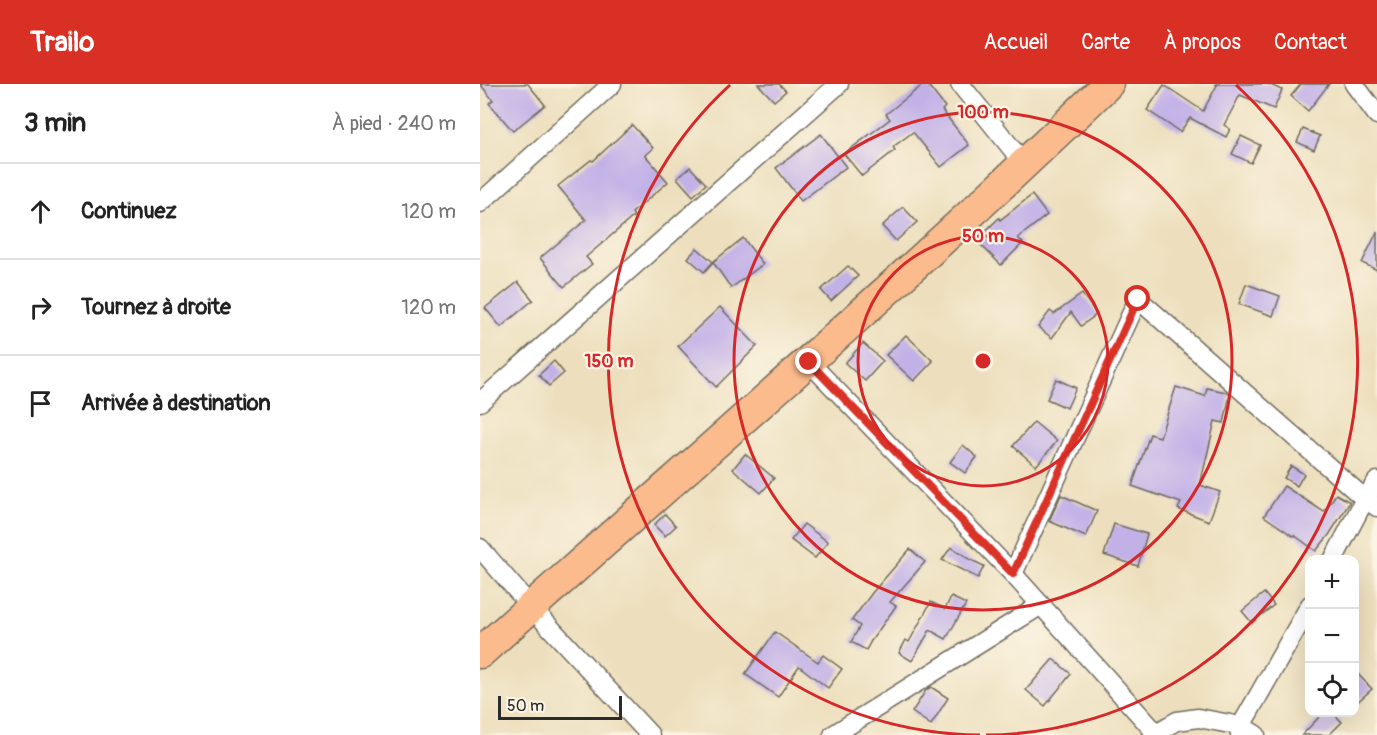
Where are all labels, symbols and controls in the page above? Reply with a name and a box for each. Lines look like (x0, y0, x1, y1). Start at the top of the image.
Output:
text: Trailo (30, 25, 94, 60)
text: Accueil (984, 29, 1048, 56)
text: Carte (1081, 29, 1130, 56)
text: À propos (1163, 29, 1241, 56)
text: Contact (1274, 29, 1347, 56)
text: 100 m (957, 101, 1009, 124)
text: 3 min (24, 107, 86, 139)
text: À pied · 240 m (332, 111, 456, 136)
icon: ahead (24, 195, 57, 228)
text: Continuez (81, 197, 177, 225)
text: 120 m (401, 199, 456, 224)
text: 50 m (962, 225, 1004, 248)
route start (1124, 285, 1150, 311)
icon: right (24, 291, 57, 324)
text: Tournez à droite (81, 293, 231, 321)
text: 120 m (401, 295, 456, 320)
route end (795, 348, 821, 374)
text: 150 m (585, 350, 634, 373)
centre of rings (973, 351, 993, 371)
icon: arrive (24, 387, 57, 420)
text: Arrivée à destination (81, 389, 271, 417)
map controls (1305, 555, 1359, 717)
button: + (1305, 555, 1359, 609)
button: − (1305, 609, 1359, 663)
button: locate (1305, 663, 1359, 717)
scale bar (498, 693, 622, 720)
text: 50 m (507, 696, 544, 716)

